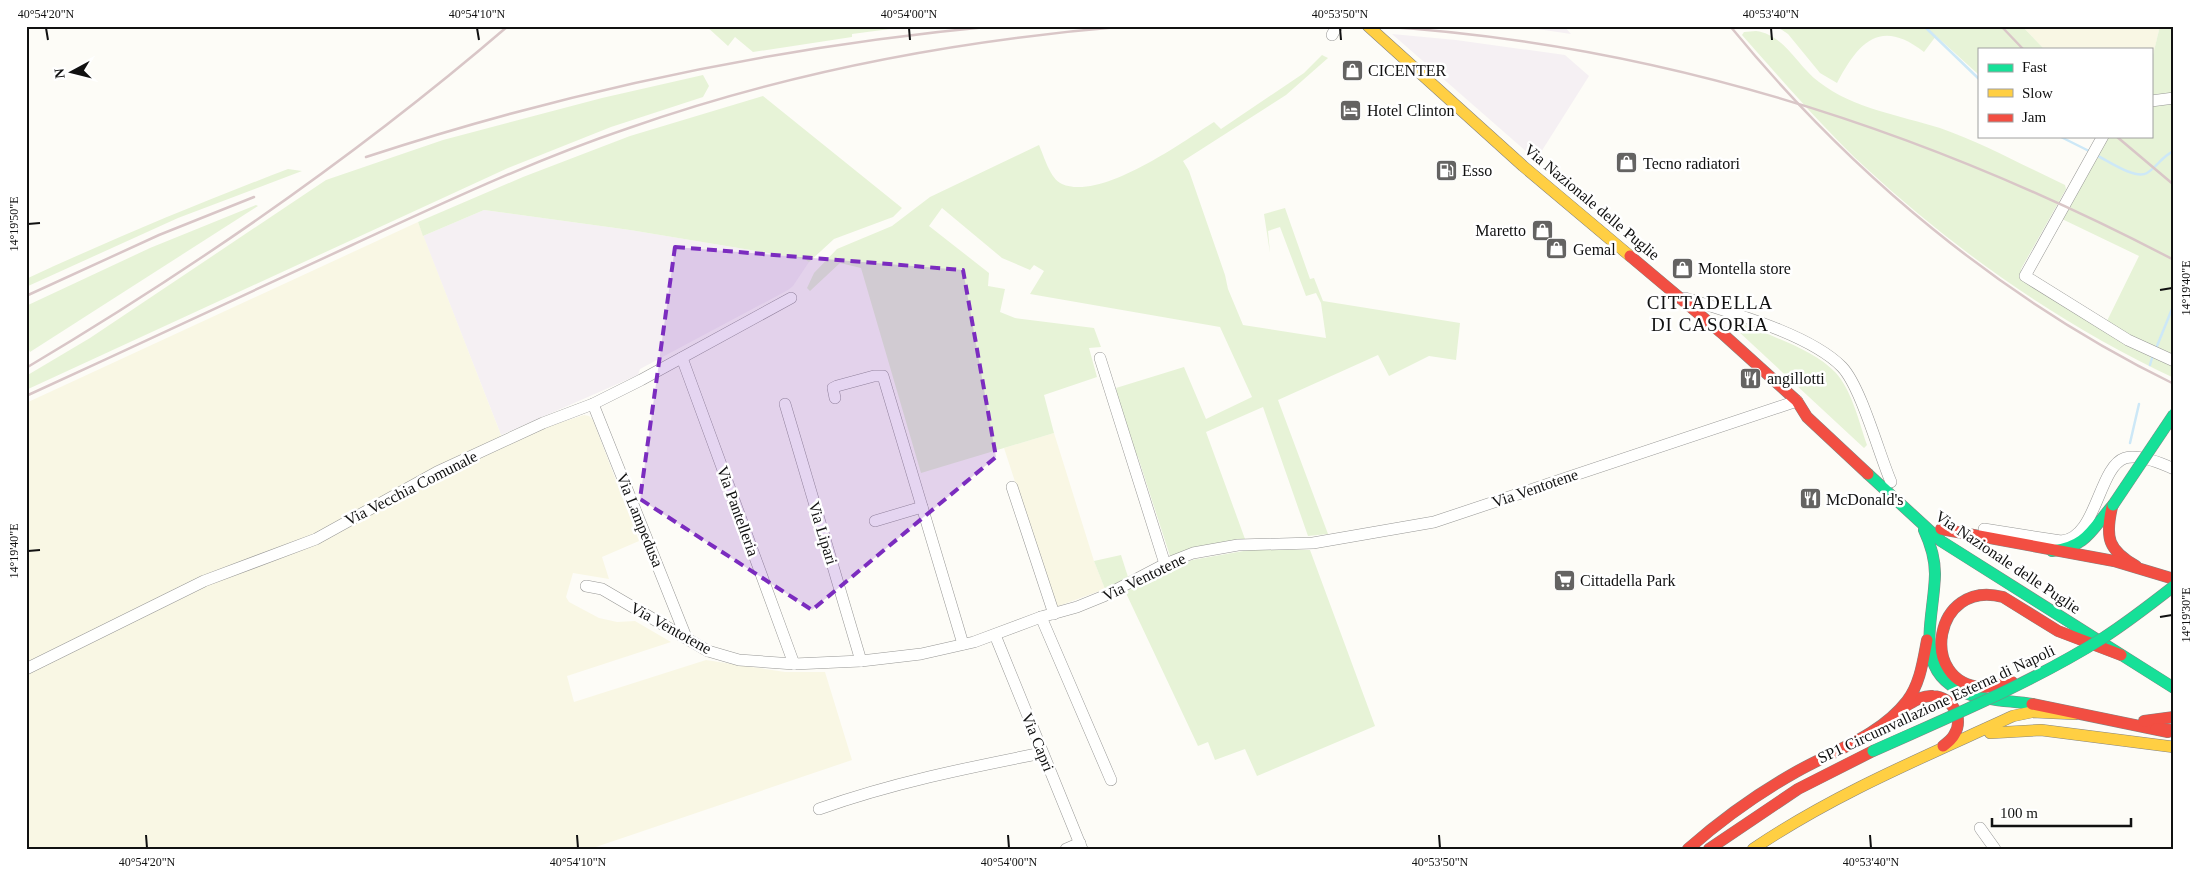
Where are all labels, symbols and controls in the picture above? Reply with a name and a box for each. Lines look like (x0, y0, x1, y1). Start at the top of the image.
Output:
text: 40°54'20"N (18, 7, 75, 21)
text: 40°54'10"N (449, 7, 506, 21)
text: 40°54'00"N (881, 7, 938, 21)
text: 40°53'50"N (1312, 7, 1369, 21)
text: 40°53'40"N (1743, 7, 1800, 21)
north arrow (48, 48, 98, 98)
legend (1978, 48, 2152, 138)
shop icon: CICENTER (1340, 58, 1364, 82)
text: Fast (2022, 59, 2048, 75)
place label: CICENTER (1368, 62, 1447, 79)
text: N (52, 68, 68, 79)
text: Slow (2022, 85, 2053, 101)
hotel icon: Hotel Clinton (1339, 98, 1363, 122)
place label: Hotel Clinton (1367, 102, 1455, 119)
text: Jam (2022, 109, 2046, 125)
street label: Via Nazionale delle Puglie (1520, 141, 1663, 264)
shop icon: Tecno radiatori (1615, 151, 1639, 175)
place label: Tecno radiatori (1643, 155, 1741, 172)
fuel station icon: Esso (1434, 158, 1458, 182)
place label: Esso (1462, 162, 1492, 179)
text: 14°19'50"E (7, 196, 21, 252)
shop icon: Maretto (1530, 218, 1554, 242)
place label: Maretto (1475, 222, 1526, 239)
shop icon: Gemal (1545, 237, 1569, 261)
place label: Gemal (1573, 241, 1616, 258)
shop icon: Montella store (1670, 256, 1694, 280)
place label: Montella store (1698, 260, 1791, 277)
text: 14°19'40"E (2179, 260, 2193, 316)
district label: CITTADELLA DI CASORIA (1647, 292, 1773, 335)
restaurant icon: angillotti (1739, 366, 1763, 390)
place label: angillotti (1767, 370, 1825, 388)
street label: Via Vecchia Comunale (342, 447, 480, 529)
street label: Via Pantelleria (714, 464, 762, 558)
street label: Via Ventotene (1490, 465, 1580, 511)
street label: Via Lampedusa (612, 471, 667, 570)
restaurant icon: McDonald's (1798, 487, 1822, 511)
place label: McDonald's (1826, 491, 1904, 508)
street label: Via Lipari (804, 499, 841, 567)
street label: Via Nazionale delle Puglie (1932, 507, 2084, 618)
text: 14°19'40"E (7, 523, 21, 579)
street label: Via Ventotene (1100, 550, 1188, 604)
supermarket icon: Cittadella Park (1552, 568, 1576, 592)
place label: Cittadella Park (1580, 572, 1676, 589)
text: 14°19'30"E (2179, 587, 2193, 643)
street label: Via Ventotene (628, 599, 714, 657)
street label: SP1 Circumvallazione Esterna di Napoli (1815, 641, 2058, 767)
street label: Via Capri (1018, 710, 1058, 775)
scale bar (1992, 795, 2131, 827)
text: 100 m (2000, 805, 2038, 821)
text: 40°54'20"N (119, 855, 176, 869)
text: 40°54'10"N (550, 855, 607, 869)
text: 40°54'00"N (981, 855, 1038, 869)
text: 40°53'50"N (1412, 855, 1469, 869)
text: 40°53'40"N (1843, 855, 1900, 869)

